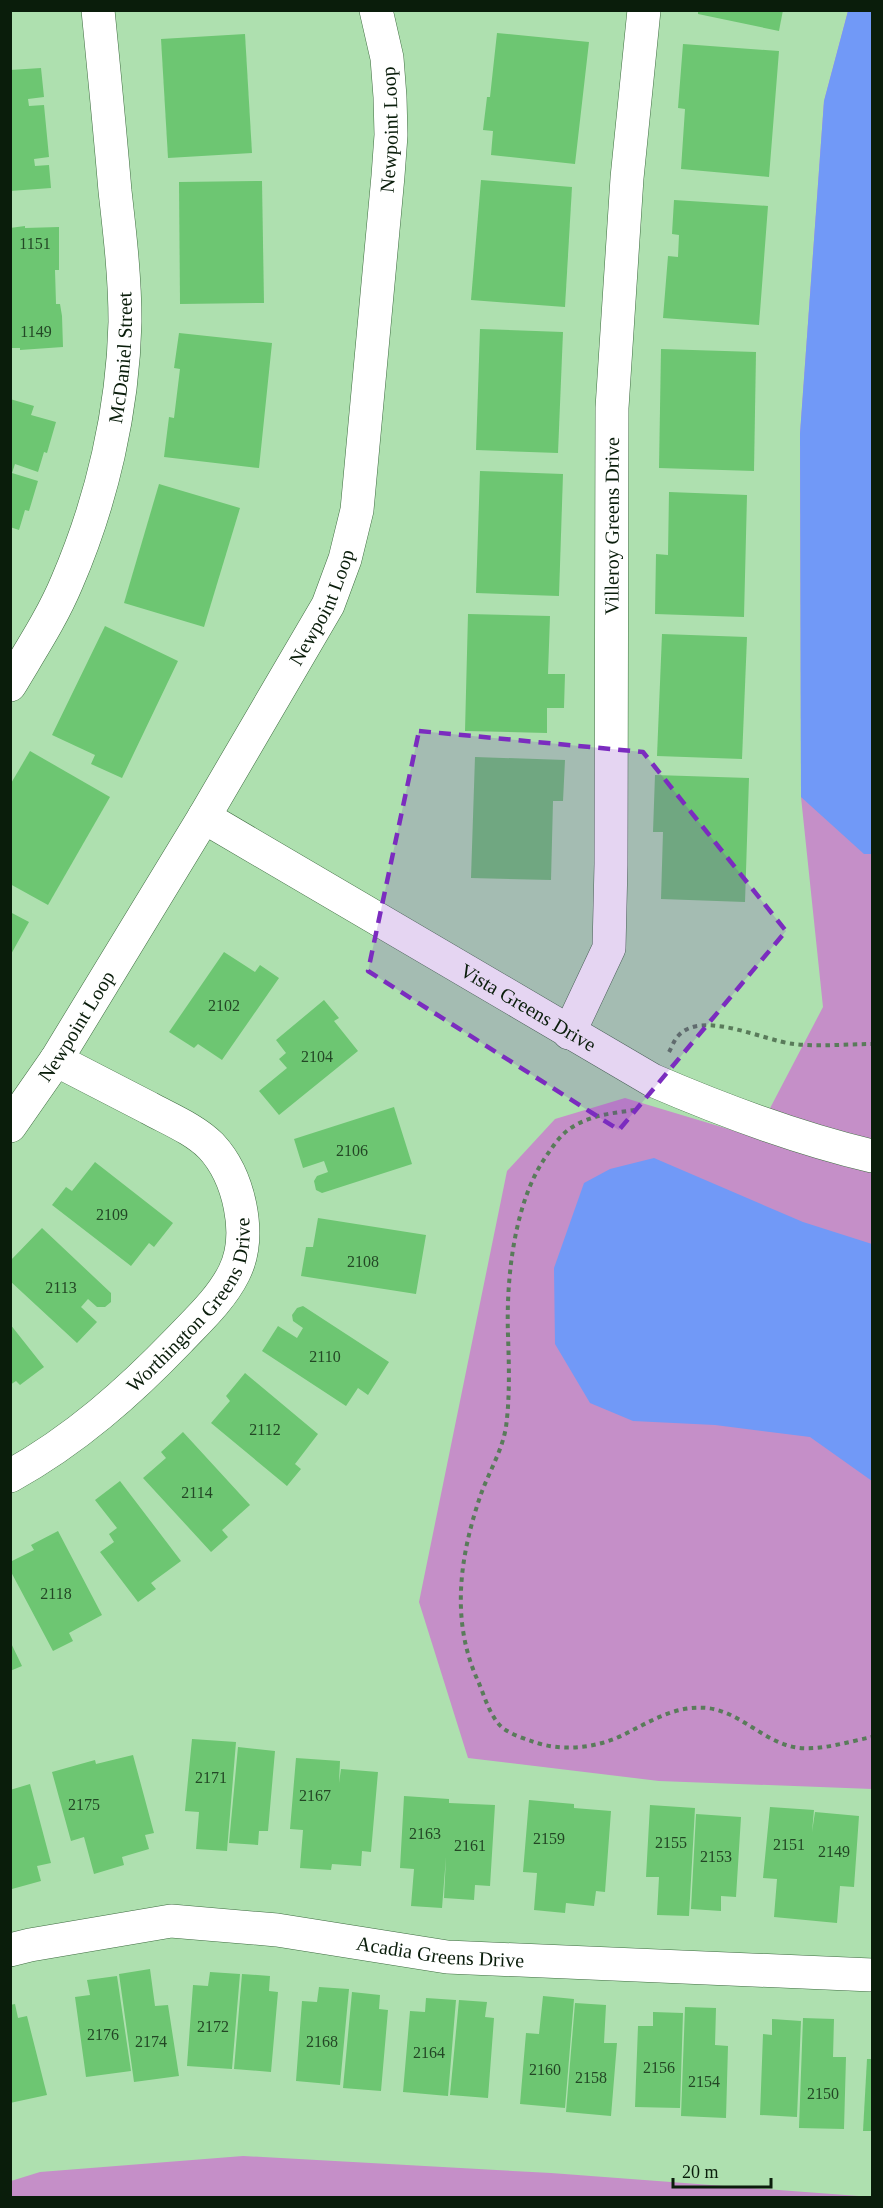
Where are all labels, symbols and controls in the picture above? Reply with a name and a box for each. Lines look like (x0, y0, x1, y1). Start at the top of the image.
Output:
street label: Newpoint Loop (376, 66, 402, 194)
house number: 1151 (19, 235, 51, 252)
street label: McDaniel Street (104, 291, 136, 425)
house number: 1149 (20, 323, 52, 340)
street label: Villeroy Greens Drive (601, 437, 624, 615)
street label: Newpoint Loop (284, 547, 359, 669)
street label: Vista Greens Drive (457, 959, 600, 1056)
street label: Newpoint Loop (34, 967, 120, 1086)
house number: 2102 (208, 997, 240, 1014)
house number: 2104 (301, 1048, 333, 1065)
house number: 2106 (336, 1142, 368, 1159)
house number: 2109 (96, 1206, 128, 1223)
street label: Worthington Greens Drive (122, 1217, 254, 1396)
house number: 2108 (347, 1253, 379, 1270)
house number: 2113 (45, 1279, 77, 1296)
house number: 2110 (309, 1348, 341, 1365)
house number: 2112 (249, 1421, 281, 1438)
house number: 2114 (181, 1484, 213, 1501)
house number: 2118 (40, 1585, 72, 1602)
house number: 2171 (195, 1769, 227, 1786)
house number: 2167 (299, 1787, 331, 1804)
house number: 2175 (68, 1796, 100, 1813)
house number: 2163 (409, 1825, 441, 1842)
house number: 2159 (533, 1830, 565, 1847)
house number: 2155 (655, 1834, 687, 1851)
house number: 2151 (773, 1836, 805, 1853)
house number: 2161 (454, 1837, 486, 1854)
house number: 2149 (818, 1843, 850, 1860)
house number: 2153 (700, 1848, 732, 1865)
street label: Acadia Greens Drive (355, 1932, 525, 1971)
house number: 2172 (197, 2018, 229, 2035)
house number: 2176 (87, 2026, 119, 2043)
house number: 2174 (135, 2033, 167, 2050)
house number: 2168 (306, 2033, 338, 2050)
house number: 2164 (413, 2044, 445, 2061)
house number: 2156 (643, 2059, 675, 2076)
house number: 2160 (529, 2061, 561, 2078)
house number: 2158 (575, 2069, 607, 2086)
house number: 2154 (688, 2073, 720, 2090)
house number: 2150 (807, 2085, 839, 2102)
scale bar (673, 2151, 770, 2189)
text: 20 m (682, 2162, 719, 2182)

